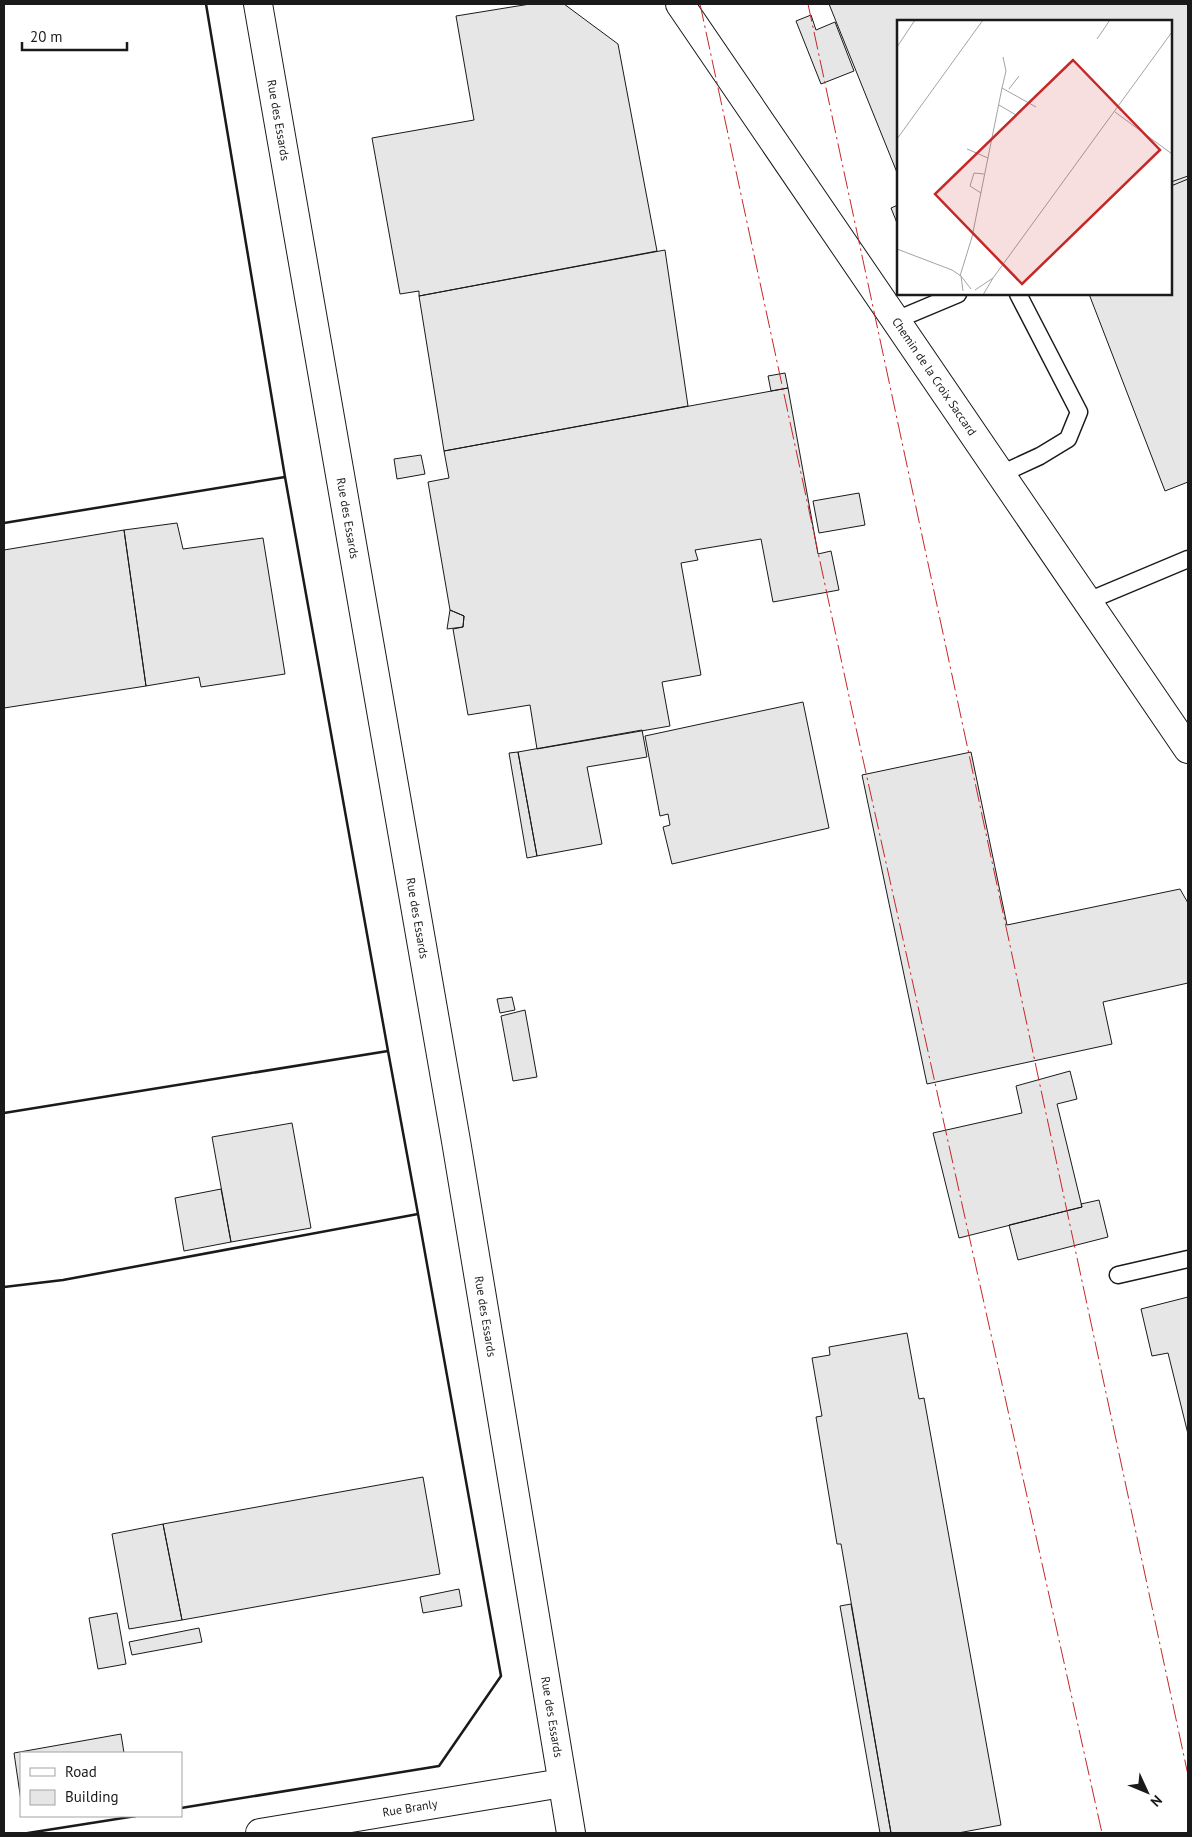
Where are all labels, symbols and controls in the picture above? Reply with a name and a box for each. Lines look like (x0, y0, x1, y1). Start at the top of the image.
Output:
scale bar (22, 20, 128, 52)
inset map (897, 20, 1172, 295)
text: 20 m (30, 27, 63, 46)
street label: Rue des Essards (264, 79, 293, 162)
street label: Chemin de la Croix Saccard (889, 314, 980, 438)
street label: Rue des Essards (334, 477, 362, 560)
street label: Rue des Essards (403, 877, 432, 960)
street label: Rue des Essards (472, 1275, 500, 1358)
street label: Rue des Essards (538, 1675, 566, 1758)
legend (20, 1752, 182, 1817)
text: Road (65, 1762, 97, 1781)
north arrow (1122, 1767, 1172, 1817)
text: Building (65, 1787, 119, 1806)
text: N (1147, 1791, 1166, 1811)
street label: Rue Branly (381, 1796, 439, 1820)

